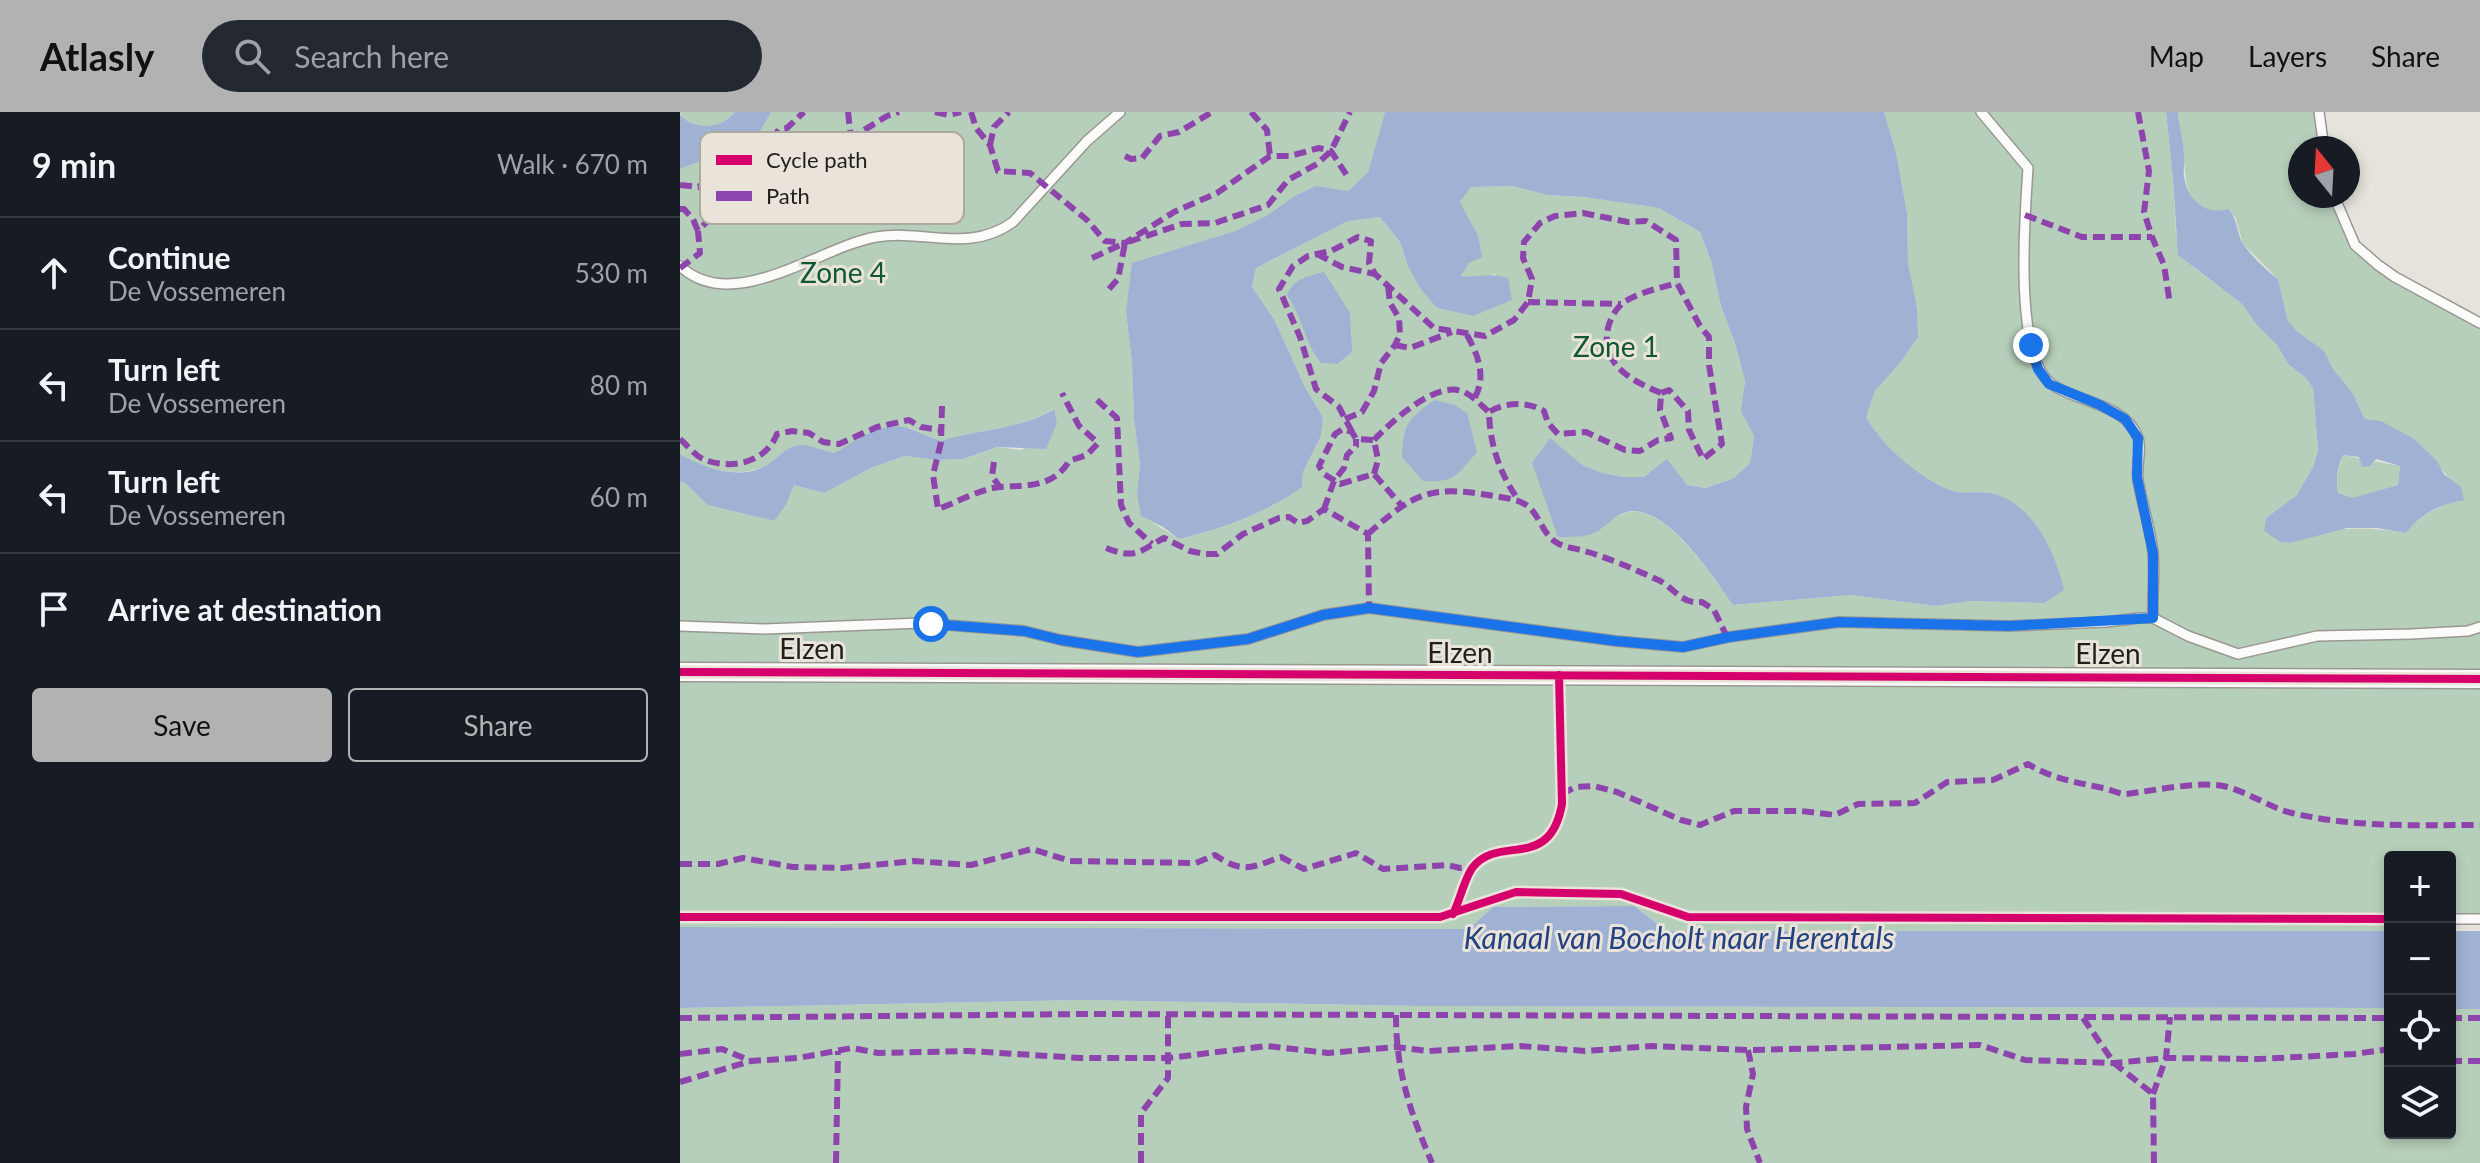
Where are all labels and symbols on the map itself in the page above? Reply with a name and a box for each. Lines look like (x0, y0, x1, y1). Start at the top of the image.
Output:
legend (700, 132, 964, 224)
north arrow (2288, 136, 2360, 208)
text: Cycle path (766, 146, 868, 173)
text: Path (766, 182, 810, 209)
park label: Zone 4 (800, 255, 886, 289)
route end (2013, 327, 2049, 363)
park label: Zone 1 (1573, 329, 1659, 363)
route start (913, 606, 949, 642)
street label: Elzen (779, 631, 845, 665)
street label: Elzen (1427, 635, 1493, 669)
street label: Elzen (2075, 636, 2141, 670)
water label: Kanaal van Bocholt naar Herentals (1464, 919, 1894, 955)

